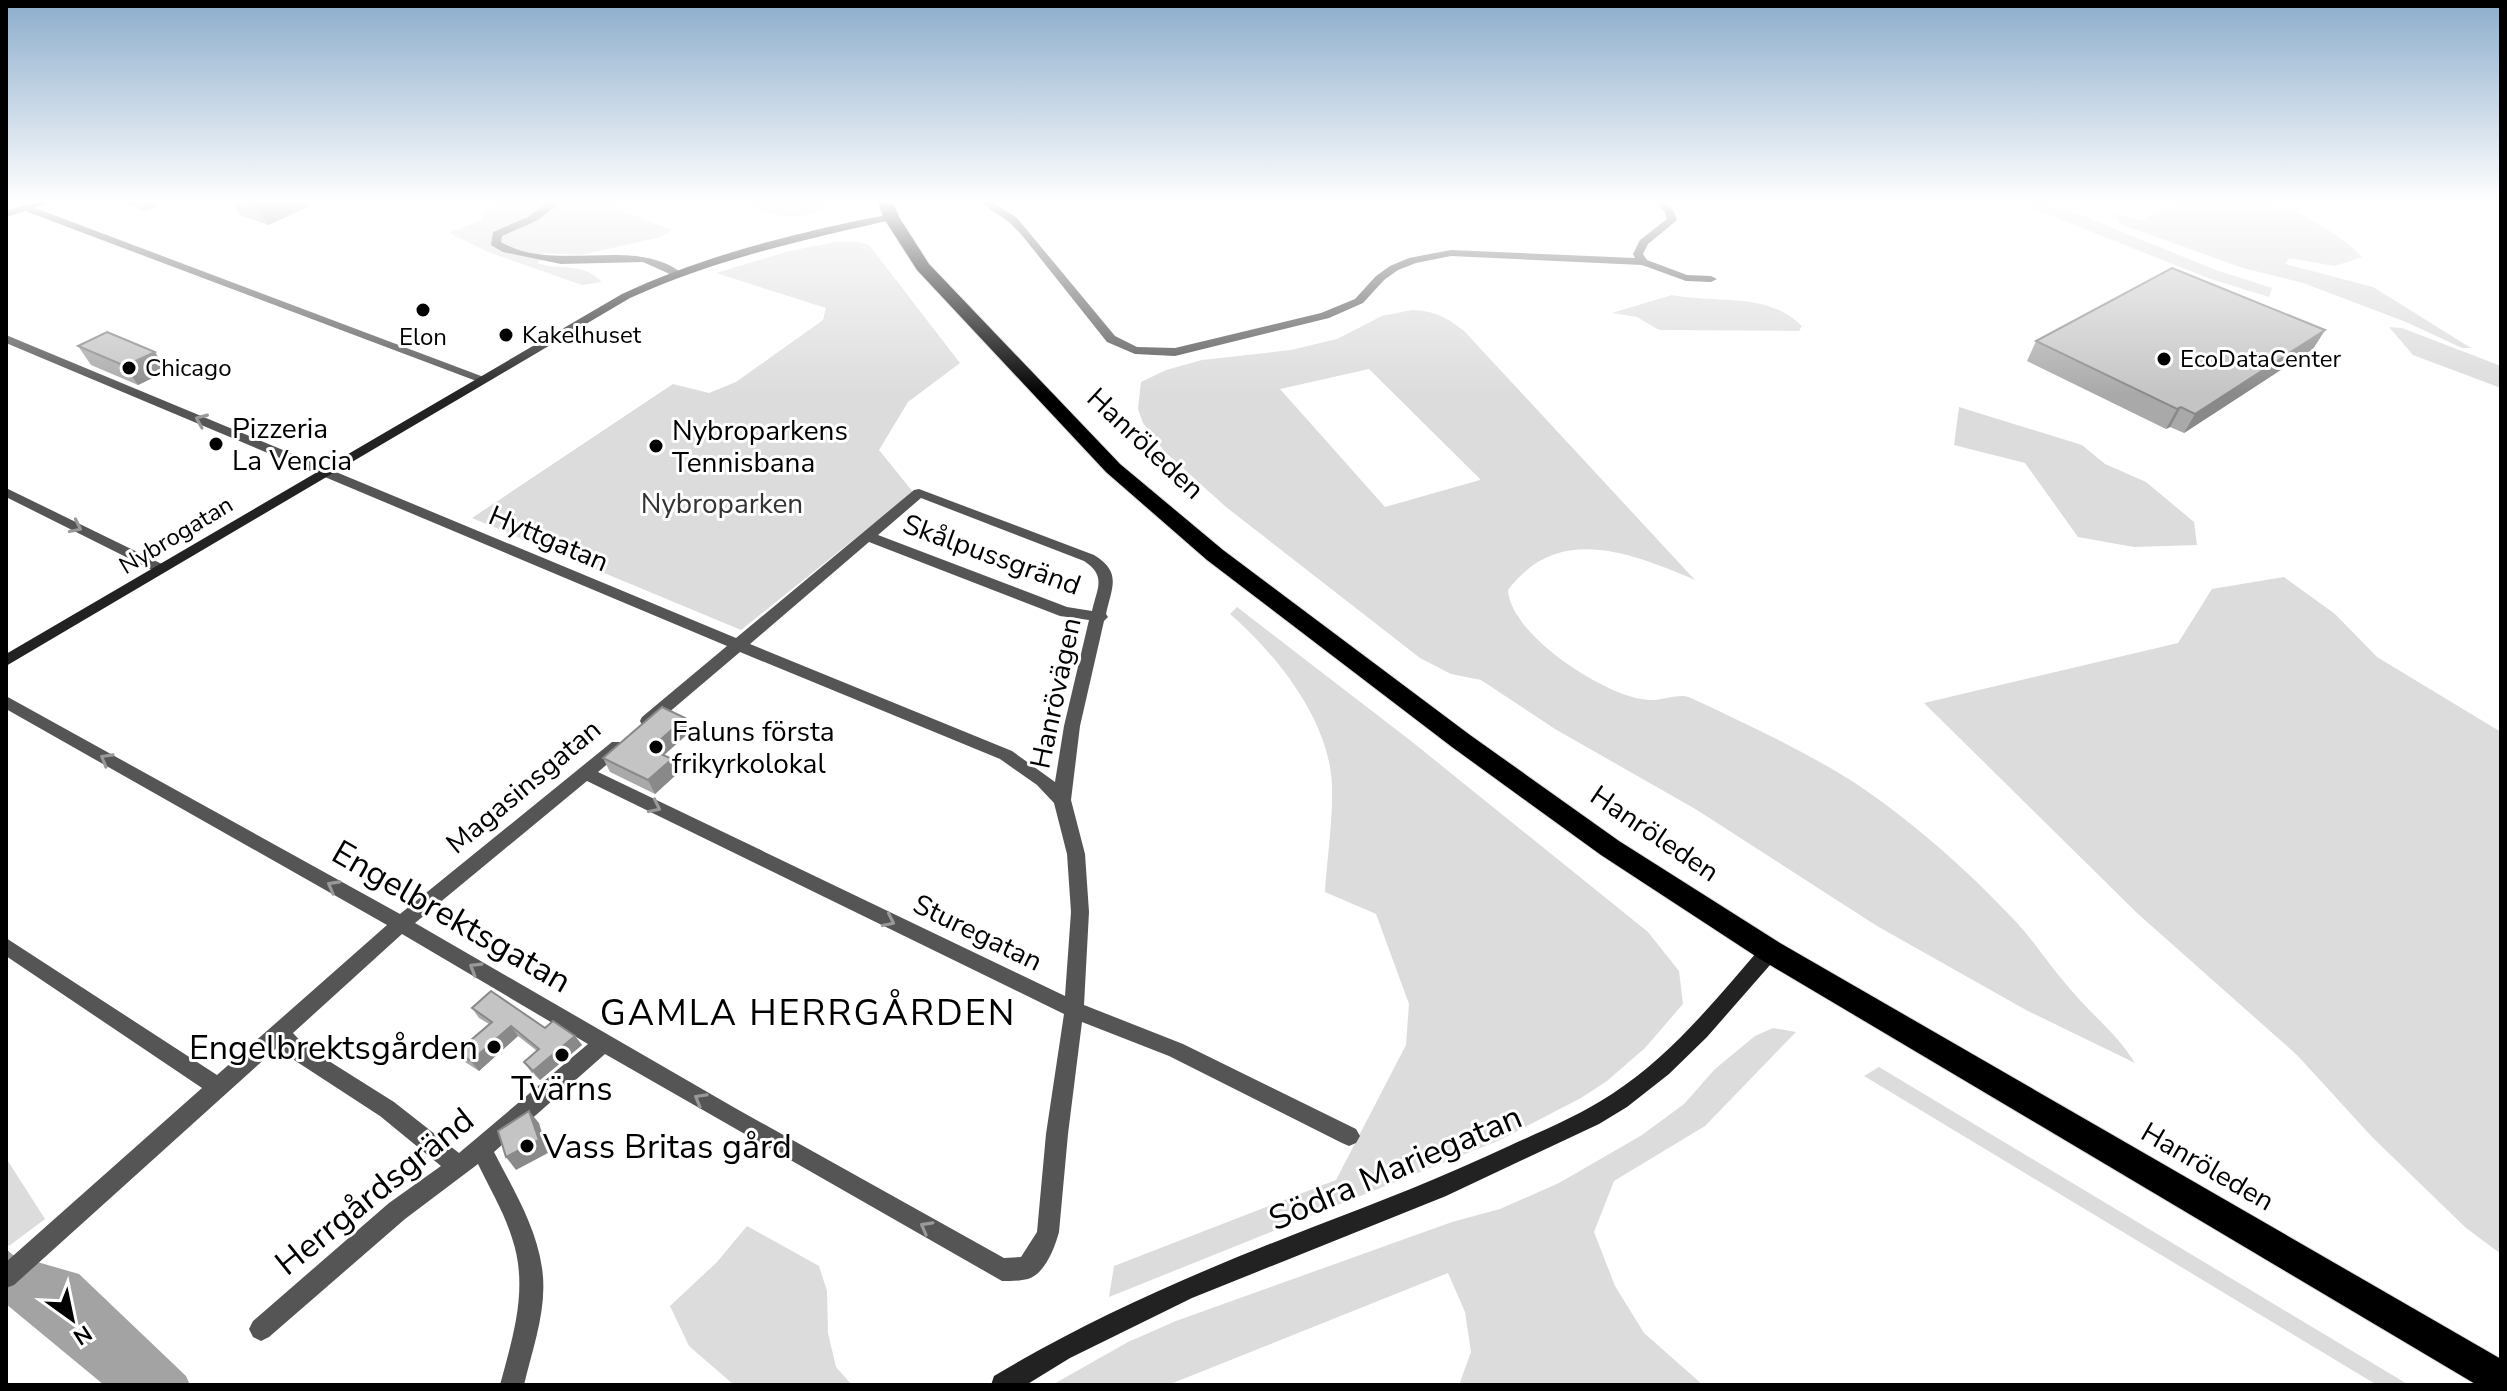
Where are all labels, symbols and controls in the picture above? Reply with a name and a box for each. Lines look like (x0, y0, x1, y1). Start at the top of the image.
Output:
marker: Elon (414, 301, 432, 319)
place label: Kakelhuset (522, 319, 642, 351)
place label: Elon (399, 321, 447, 353)
marker: Kakelhuset (497, 326, 515, 344)
place label: EcoDataCenter (2180, 343, 2342, 375)
marker: EcoDataCenter (2155, 350, 2173, 368)
place label: Chicago (145, 352, 232, 384)
marker: Chicago (120, 359, 138, 377)
street label: Hanröleden (1078, 379, 1212, 508)
place label: Pizzeria La Vencia (232, 410, 352, 480)
place label: Nybroparkens Tennisbana (672, 412, 848, 482)
one-way arrow (195, 413, 209, 429)
marker: Pizzeria La Vencia (207, 435, 225, 453)
marker: Nybroparkens Tennisbana (647, 437, 665, 455)
park label: Nybroparken (641, 485, 803, 523)
street label: Nybrogatan (113, 488, 239, 582)
street label: Hyttgatan (483, 497, 614, 581)
street label: Skålpussgränd (898, 505, 1086, 605)
one-way arrow (68, 517, 82, 533)
street label: Hanrövägen (1021, 614, 1091, 772)
street label: Magasinsgatan (438, 711, 609, 863)
place label: Faluns första frikyrkolokal (672, 713, 835, 783)
marker: Faluns första frikyrkolokal (647, 738, 665, 756)
one-way arrow (100, 753, 115, 769)
street label: Hanröleden (1583, 777, 1726, 891)
one-way arrow (647, 797, 662, 813)
street label: Engelbrektsgatan (323, 830, 580, 1004)
one-way arrow (327, 880, 341, 896)
street label: Sturegatan (907, 885, 1048, 980)
one-way arrow (881, 911, 896, 927)
one-way arrow (469, 962, 484, 978)
district label: GAMLA HERRGÅRDEN (600, 989, 1016, 1038)
place label: Engelbrektsgården (189, 1025, 478, 1071)
marker: Engelbrektsgården (485, 1038, 503, 1056)
marker: Tvärns (553, 1046, 571, 1064)
place label: Tvärns (511, 1066, 613, 1112)
one-way arrow (694, 1093, 709, 1109)
street label: Södra Mariegatan (1262, 1094, 1529, 1242)
street label: Herrgårdsgränd (266, 1097, 484, 1286)
street label: Hanröleden (2134, 1114, 2281, 1220)
place label: Vass Britas gård (542, 1124, 792, 1170)
marker: Vass Britas gård (518, 1137, 536, 1155)
one-way arrow (920, 1221, 935, 1237)
north arrow (32, 1279, 112, 1359)
text: N (67, 1318, 97, 1352)

